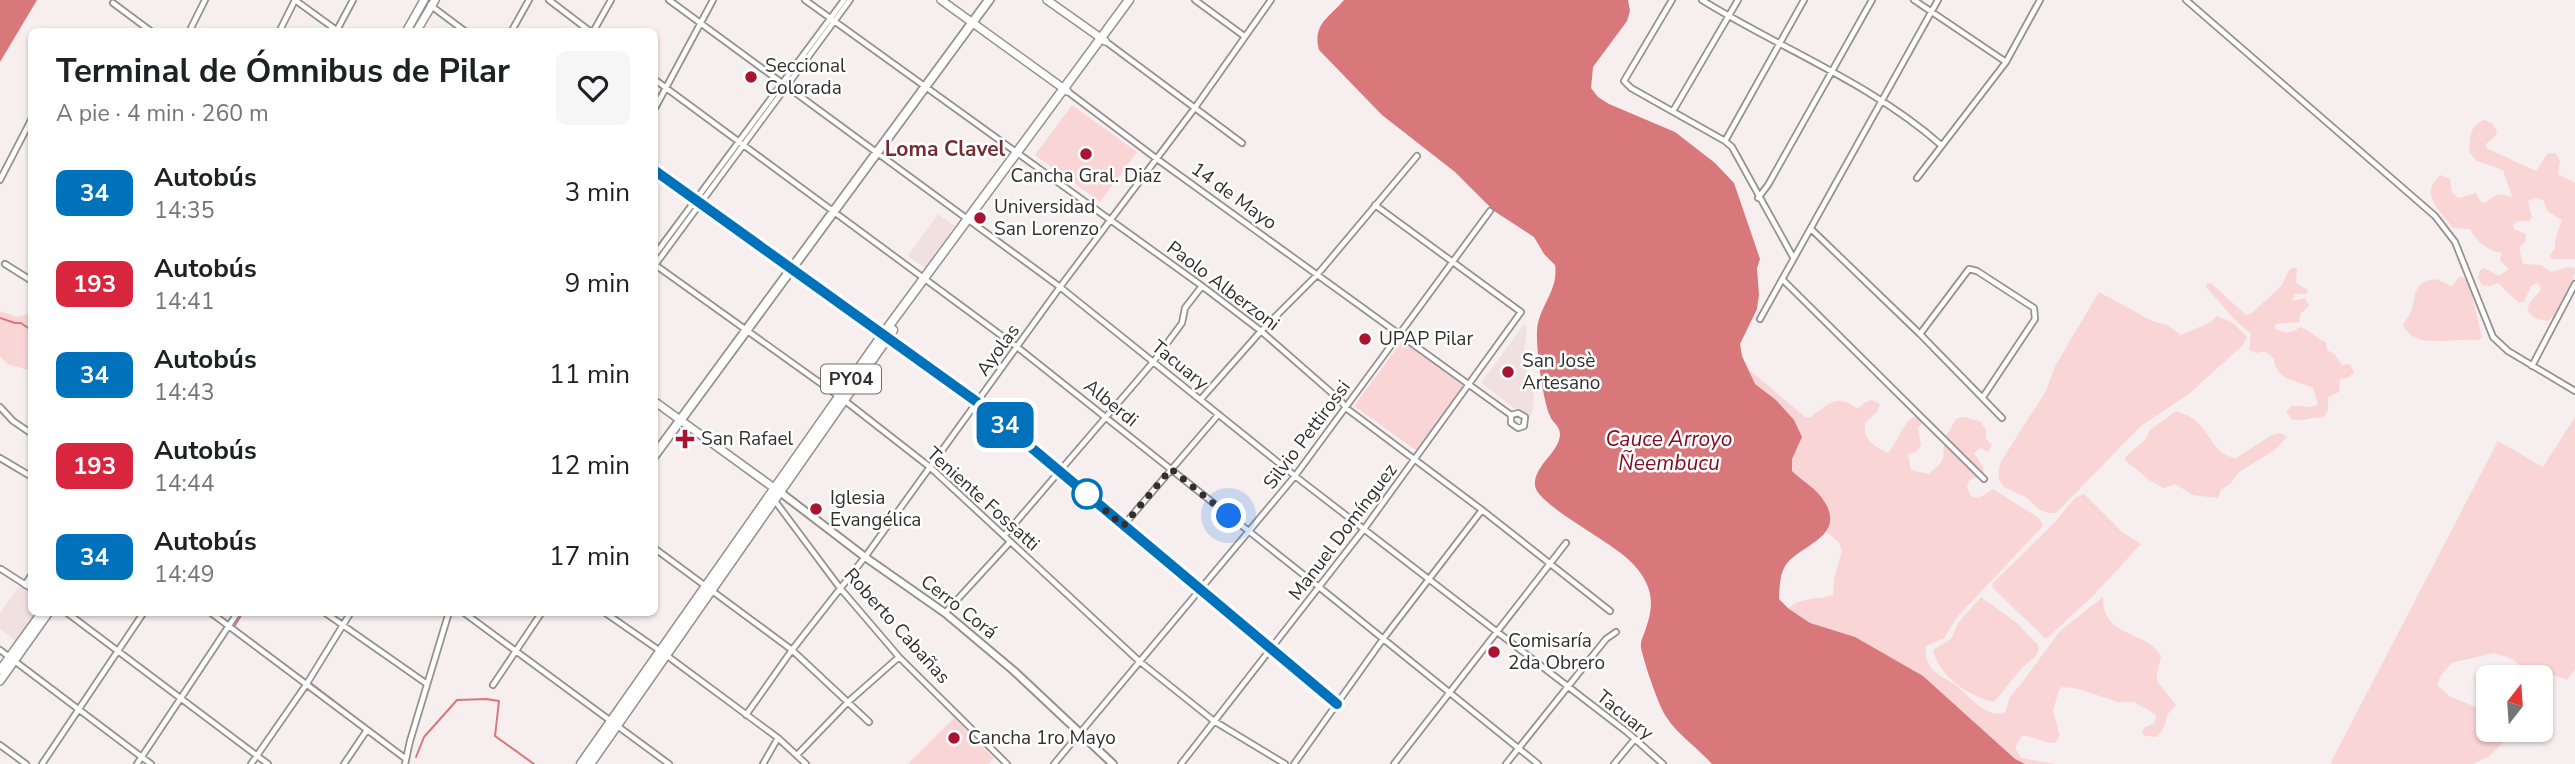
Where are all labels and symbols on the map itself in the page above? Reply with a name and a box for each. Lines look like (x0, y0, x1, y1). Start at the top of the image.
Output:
place label: Seccional Colorada (765, 53, 846, 101)
marker: Seccional Colorada (743, 69, 759, 85)
district label: Loma Clavel (885, 135, 1006, 163)
marker: Cancha Gral. Diaz (1078, 146, 1094, 162)
street label: 14 de Mayo (1186, 156, 1282, 236)
place label: Cancha Gral. Diaz (1011, 163, 1162, 189)
place label: Universidad San Lorenzo (994, 194, 1099, 242)
marker: Universidad San Lorenzo (972, 210, 988, 226)
street label: Paolo Alberzoni (1161, 235, 1285, 337)
street label: Ayolas (970, 319, 1026, 381)
place label: UPAP Pilar (1379, 326, 1473, 352)
marker: UPAP Pilar (1357, 331, 1373, 347)
street label: Tacuary (1146, 334, 1214, 396)
place label: San Josè Artesano (1522, 348, 1600, 396)
marker: San Josè Artesano (1500, 364, 1516, 380)
road number: PY04 (821, 365, 881, 394)
street label: Alberdi (1078, 373, 1144, 433)
street label: Silvio Pettirossi (1257, 375, 1357, 495)
line badge: 34 (974, 402, 1036, 448)
water label: Cauce Arroyo Ñeembucu (1606, 425, 1732, 477)
place label: San Rafael (701, 426, 794, 452)
marker: San Rafael (675, 429, 695, 449)
street label: Teniente Fossatti (921, 441, 1045, 557)
street label: Manuel Domínguez (1283, 458, 1403, 606)
unlabelled marker (1072, 479, 1102, 509)
place label: Iglesia Evangélica (830, 485, 921, 533)
your location (1211, 498, 1246, 533)
marker: Iglesia Evangélica (808, 501, 824, 517)
street label: Roberto Cabañas (838, 563, 956, 689)
street label: Cerro Corá (915, 569, 1003, 645)
place label: Comisaría 2da Obrero (1508, 628, 1605, 676)
marker: Comisaría 2da Obrero (1486, 644, 1502, 660)
north arrow (2476, 665, 2553, 742)
street label: Tacuary (1591, 684, 1659, 746)
place label: Cancha 1ro Mayo (968, 725, 1116, 751)
marker: Cancha 1ro Mayo (946, 730, 962, 746)

